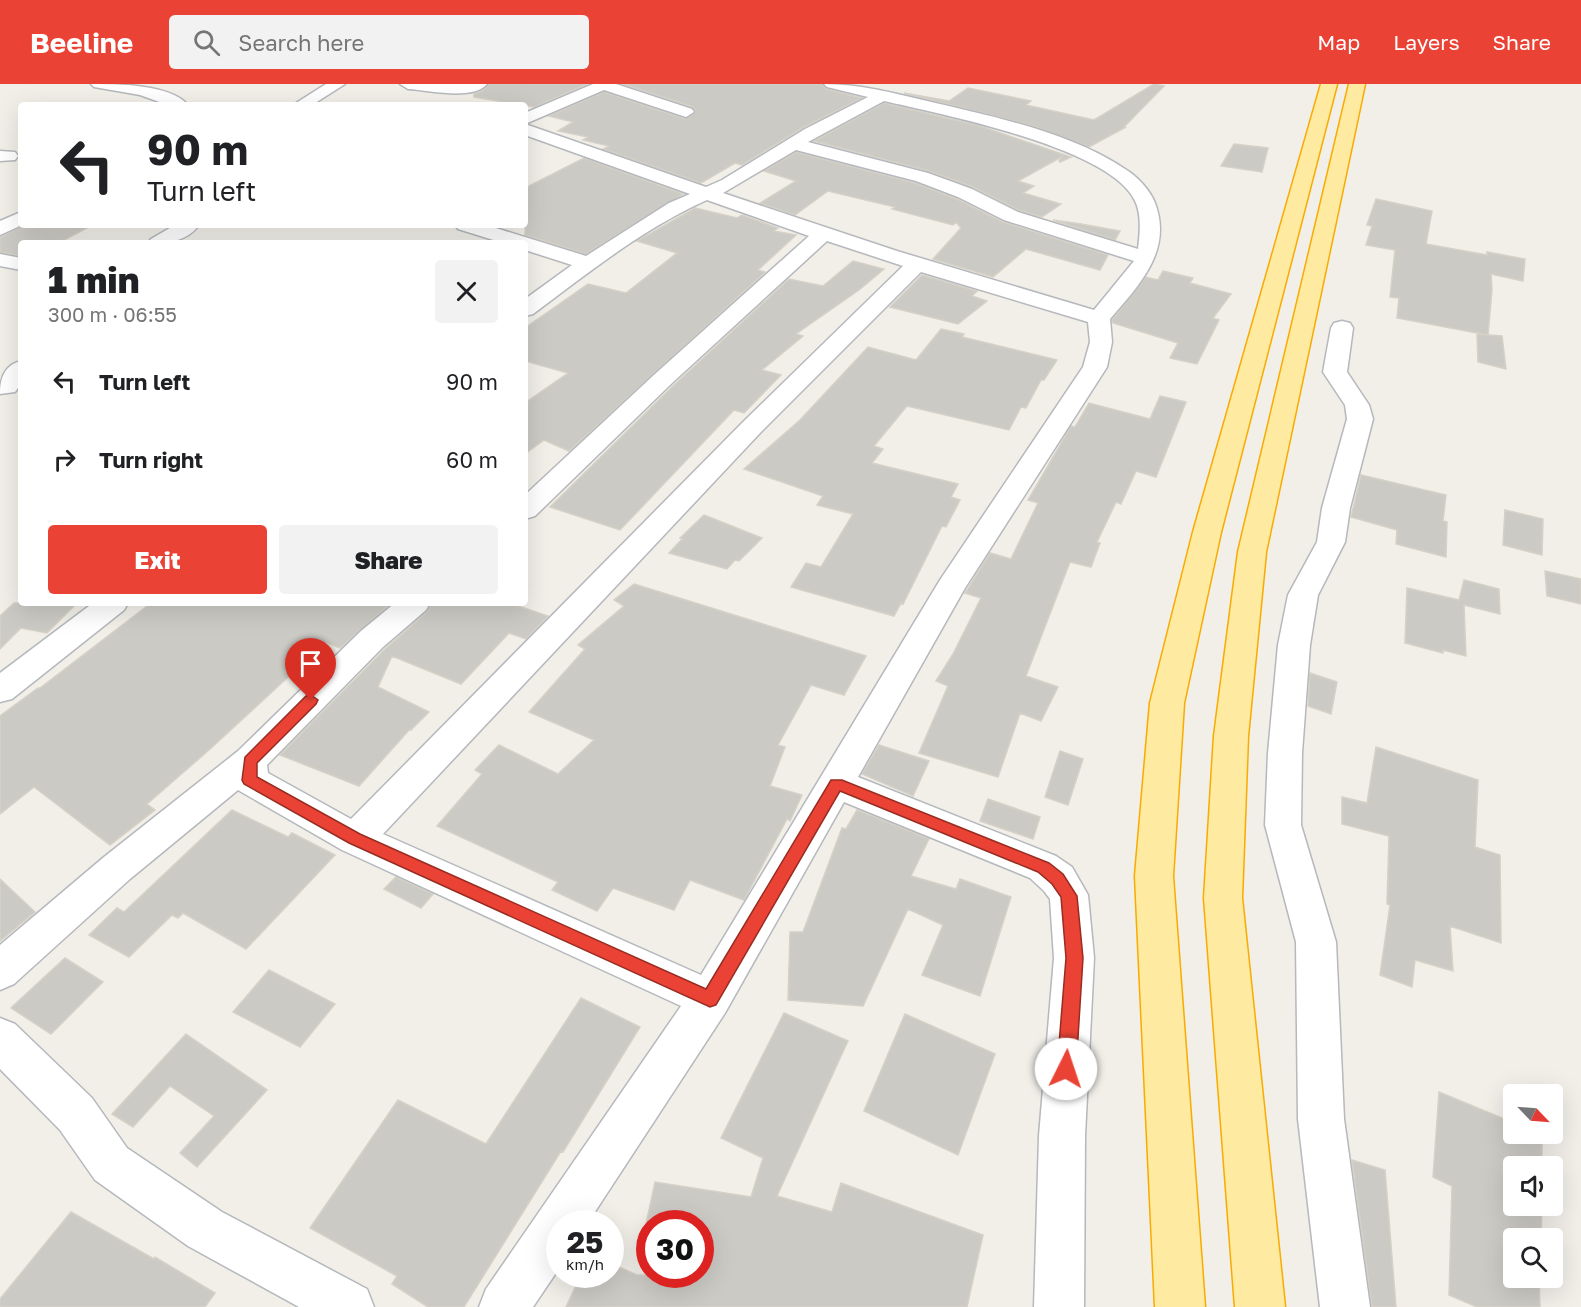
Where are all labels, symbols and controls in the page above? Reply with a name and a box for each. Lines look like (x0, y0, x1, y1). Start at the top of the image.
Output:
search box (169, 15, 589, 69)
text: Beeline (30, 26, 133, 59)
icon: search (190, 26, 223, 59)
text: Search here (238, 29, 364, 56)
text: Map (1317, 29, 1360, 55)
text: Layers (1393, 29, 1460, 55)
text: Share (1493, 29, 1551, 55)
text: 90 m (147, 124, 248, 174)
icon: left (48, 126, 126, 204)
text: Turn left (147, 175, 256, 207)
text: 1 min (48, 258, 139, 301)
button: close (435, 260, 498, 323)
text: 300 m · 06:55 (48, 302, 177, 326)
icon: left (48, 365, 81, 398)
text: Turn left (99, 368, 190, 395)
text: 90 m (446, 368, 498, 395)
icon: right (48, 443, 81, 476)
text: Turn right (99, 446, 203, 473)
text: 60 m (446, 446, 498, 473)
button: Exit (48, 525, 267, 594)
button: Share (279, 525, 498, 594)
pin (285, 638, 336, 700)
icon: arrive (294, 647, 327, 680)
position arrow (1034, 1037, 1098, 1101)
north arrow (1503, 1084, 1563, 1144)
map controls (1503, 1084, 1563, 1288)
button: sound (1503, 1156, 1563, 1216)
speed limit sign: 30 (636, 1210, 714, 1288)
text: 25 (567, 1224, 603, 1260)
button: search (1503, 1228, 1563, 1288)
text: km/h (566, 1255, 604, 1273)

